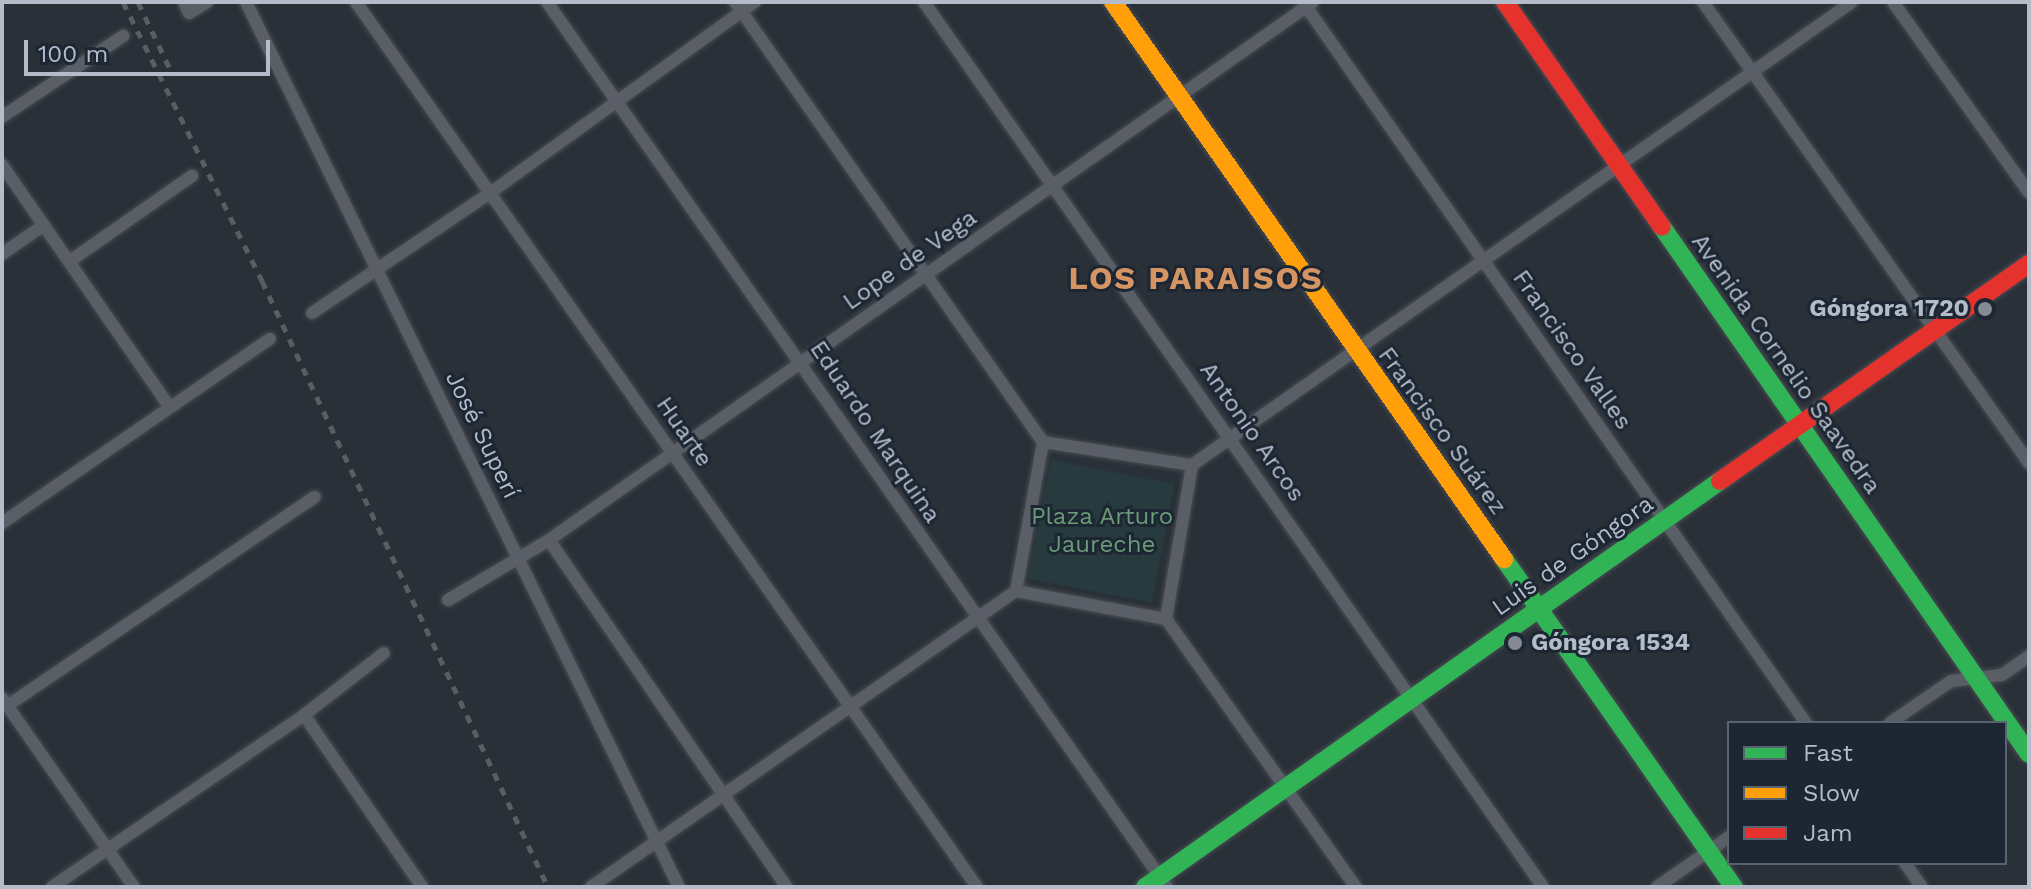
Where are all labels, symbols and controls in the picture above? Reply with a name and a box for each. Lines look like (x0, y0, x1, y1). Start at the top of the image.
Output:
scale bar (28, 24, 274, 74)
text: 100 m (38, 40, 108, 68)
street label: Lope de Vega (837, 203, 983, 317)
street label: Avenida Cornelio Saavedra (1685, 228, 1887, 500)
district label: LOS PARAISOS (1068, 259, 1324, 297)
street label: Francisco Valles (1506, 264, 1638, 436)
place label: Góngora 1720 (1809, 295, 1969, 323)
marker: Góngora 1720 (1976, 300, 1994, 318)
street label: Eduardo Marquina (803, 336, 947, 528)
street label: Francisco Suárez (1372, 342, 1512, 520)
street label: Antonio Arcos (1193, 356, 1311, 508)
street label: José Superí (439, 367, 525, 503)
street label: Huarte (650, 391, 718, 473)
street label: Luis de Góngora (1487, 490, 1659, 622)
park label: Plaza Arturo Jaureche (1030, 503, 1174, 559)
place label: Góngora 1534 (1531, 629, 1690, 657)
marker: Góngora 1534 (1506, 634, 1524, 652)
legend (1727, 721, 2007, 865)
text: Fast (1803, 739, 1853, 767)
text: Slow (1803, 779, 1860, 807)
text: Jam (1803, 819, 1853, 847)

